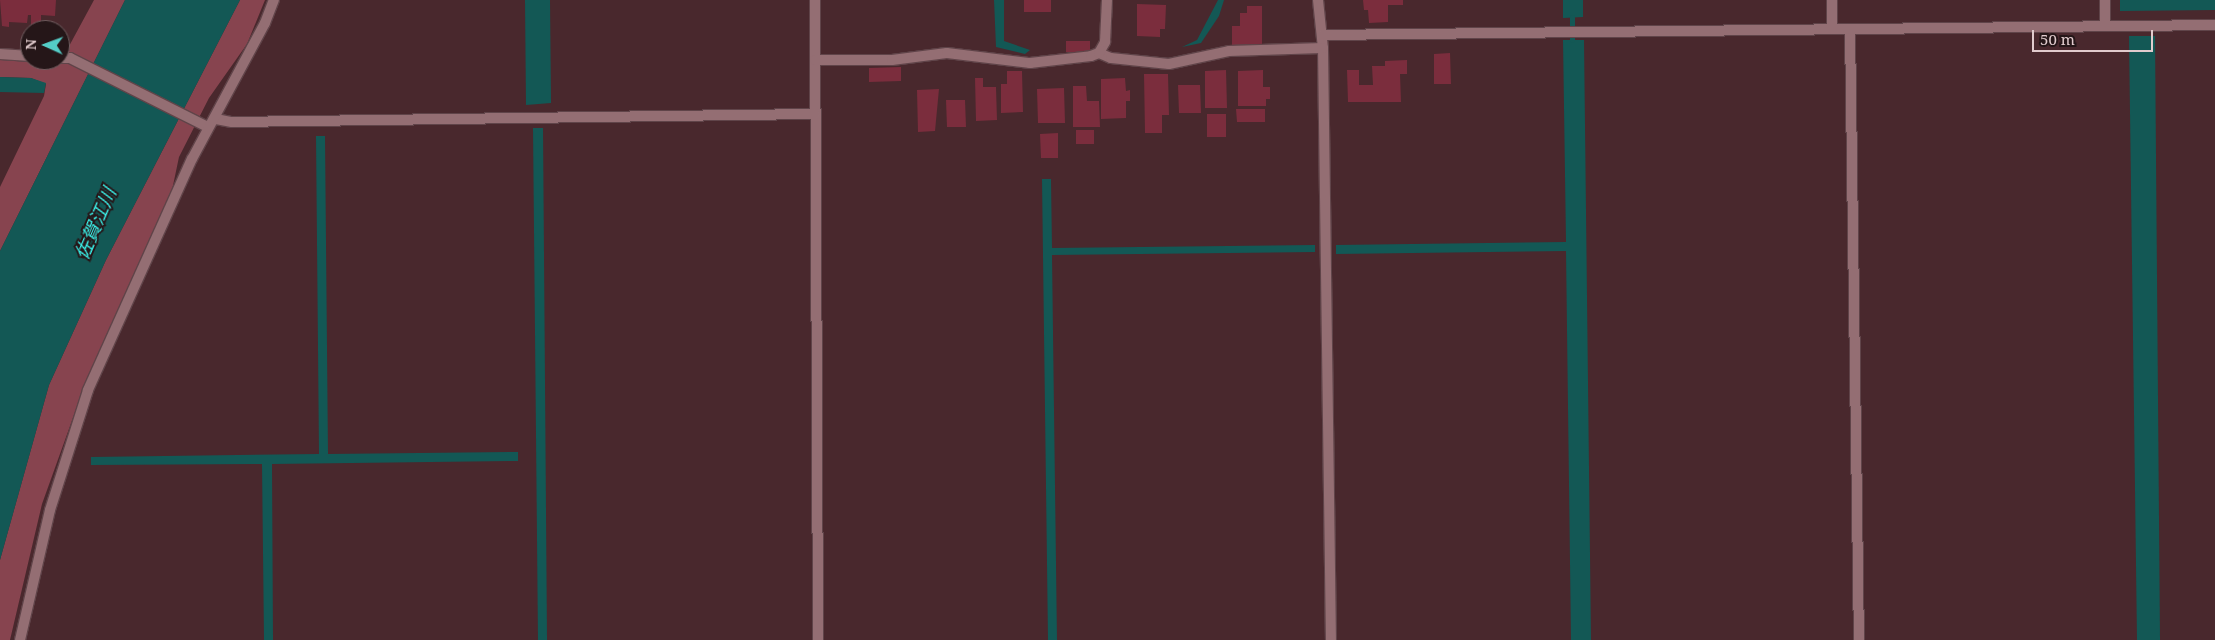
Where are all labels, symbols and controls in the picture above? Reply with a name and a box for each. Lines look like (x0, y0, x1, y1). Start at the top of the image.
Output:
north arrow (20, 20, 70, 70)
scale bar (2035, 20, 2156, 52)
text: 50 m (2040, 29, 2075, 49)
text: N (21, 39, 40, 50)
water label: 佐賀江川 (71, 185, 121, 263)

